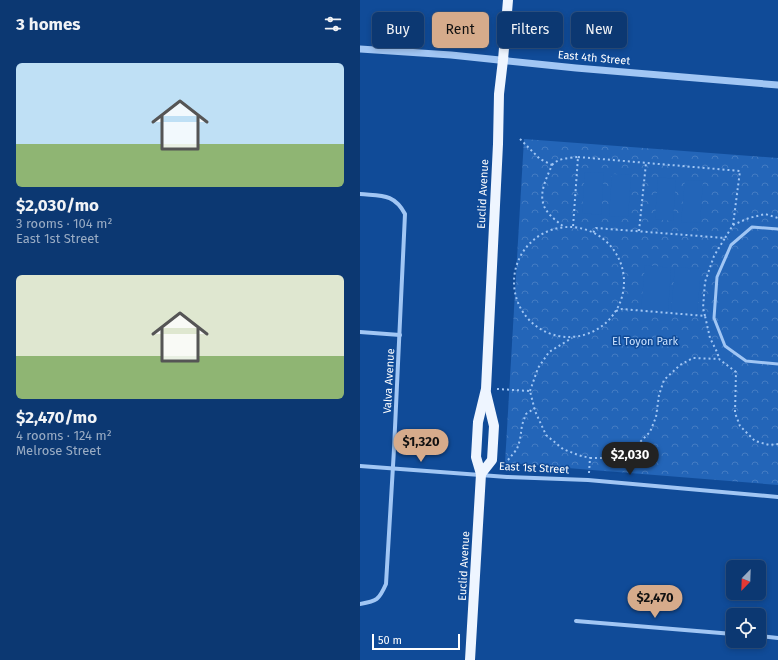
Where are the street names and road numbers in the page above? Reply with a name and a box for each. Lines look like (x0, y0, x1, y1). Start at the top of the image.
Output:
street label: East 4th Street (557, 48, 631, 68)
street label: Euclid Avenue (475, 159, 491, 229)
street label: Valva Avenue (381, 348, 397, 414)
street label: East 1st Street (499, 460, 569, 476)
street label: Euclid Avenue (456, 531, 472, 601)

